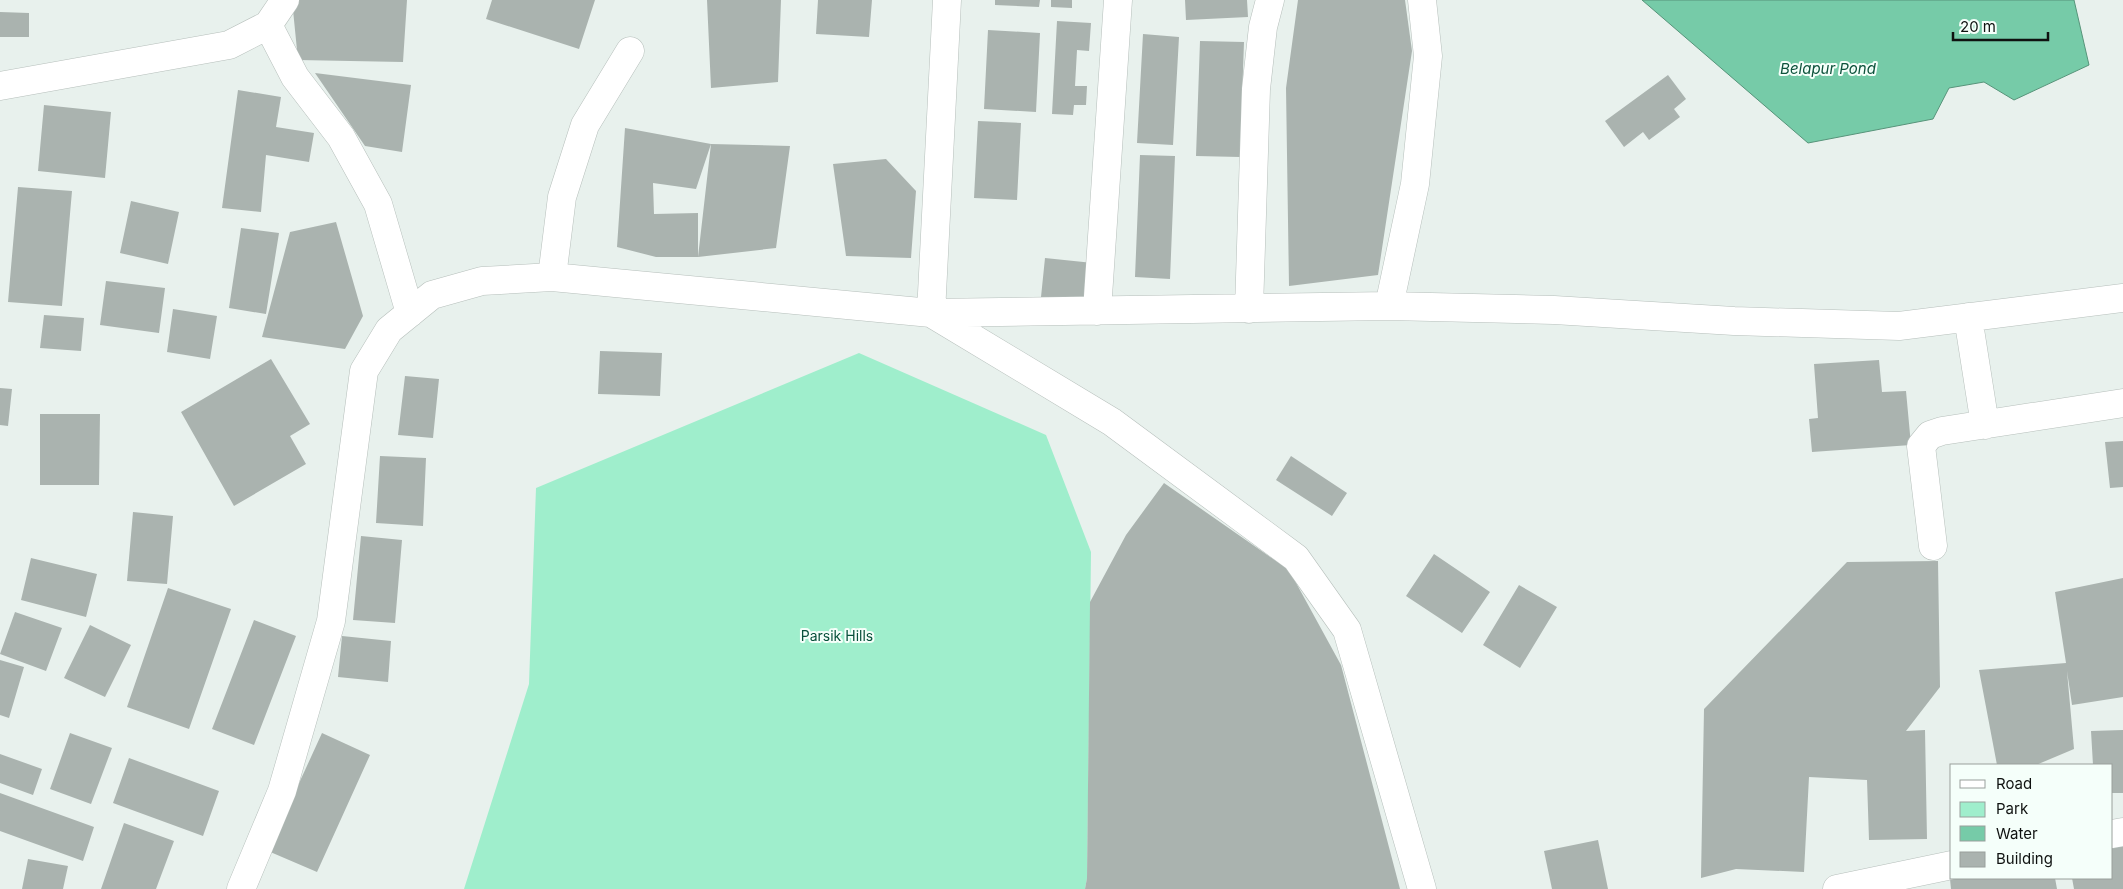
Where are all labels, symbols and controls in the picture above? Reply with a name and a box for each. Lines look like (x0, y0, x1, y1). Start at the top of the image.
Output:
scale bar (1953, 10, 2048, 42)
text: 20 m (1960, 17, 1996, 36)
water label: Belapur Pond (1780, 59, 1877, 78)
park label: Parsik Hills (801, 627, 873, 644)
legend (1950, 764, 2113, 879)
text: Road (1996, 774, 2032, 793)
text: Park (1996, 799, 2029, 818)
text: Water (1996, 824, 2038, 843)
text: Building (1996, 849, 2053, 868)

